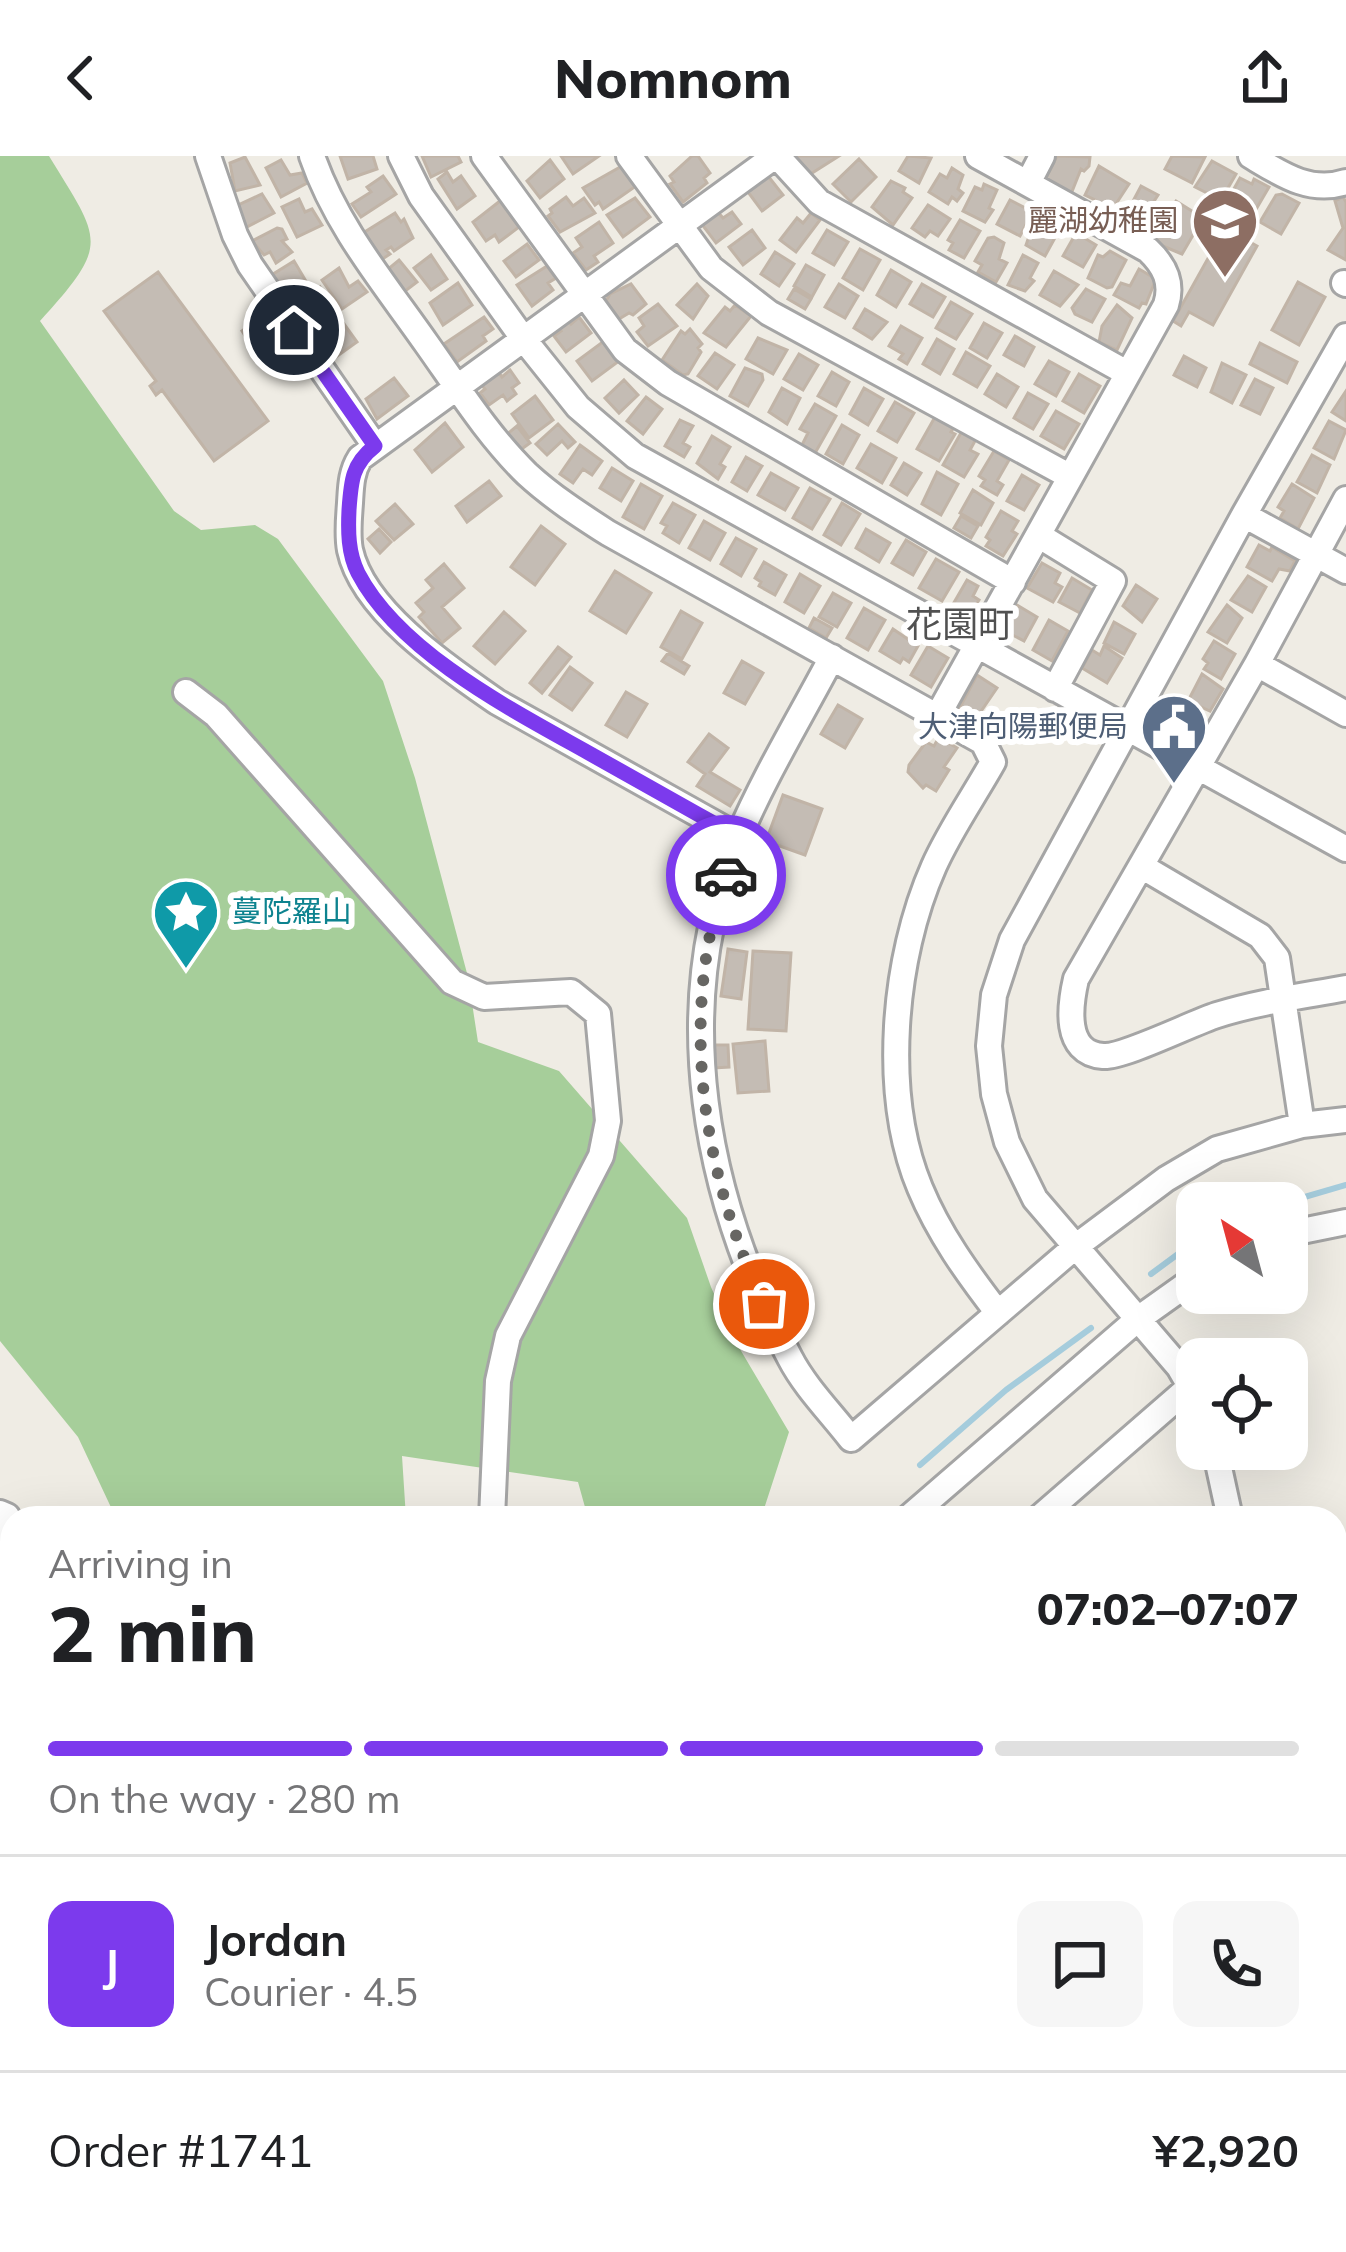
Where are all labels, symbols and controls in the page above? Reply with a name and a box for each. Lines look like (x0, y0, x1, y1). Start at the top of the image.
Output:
text: Nomnom (554, 44, 792, 112)
icon: back (48, 45, 114, 111)
icon: share (1232, 45, 1298, 111)
school or university icon: 麗湖幼稚園 (1190, 186, 1260, 280)
place label: 麗湖幼稚園 (1028, 201, 1178, 239)
pin (243, 279, 345, 381)
icon: home (261, 297, 327, 363)
district label: 花園町 (906, 601, 1014, 646)
public building icon: 大津向陽郵便局 (1139, 692, 1209, 786)
place label: 大津向陽郵便局 (918, 707, 1128, 745)
courier (666, 815, 786, 935)
icon: car (693, 842, 759, 908)
place icon: 蔓陀羅山 (151, 877, 221, 971)
place label: 蔓陀羅山 (232, 892, 352, 930)
north arrow (1176, 1182, 1308, 1314)
map controls (1176, 1182, 1308, 1470)
pin (713, 1253, 815, 1355)
icon: bag (731, 1271, 797, 1337)
button: locate (1176, 1338, 1308, 1470)
text: Arriving in (48, 1539, 233, 1588)
text: 07:02–07:07 (1037, 1580, 1299, 1636)
text: 2 min (48, 1584, 257, 1682)
text: On the way · 280 m (48, 1774, 400, 1823)
button: chat (1017, 1901, 1143, 2027)
button: phone (1173, 1901, 1299, 2027)
text: Jordan (204, 1911, 347, 1967)
text: J (103, 1936, 119, 1992)
text: Courier · 4.5 (204, 1967, 418, 2016)
text: Order #1741 (48, 2122, 313, 2178)
text: ¥2,920 (1153, 2122, 1299, 2178)

